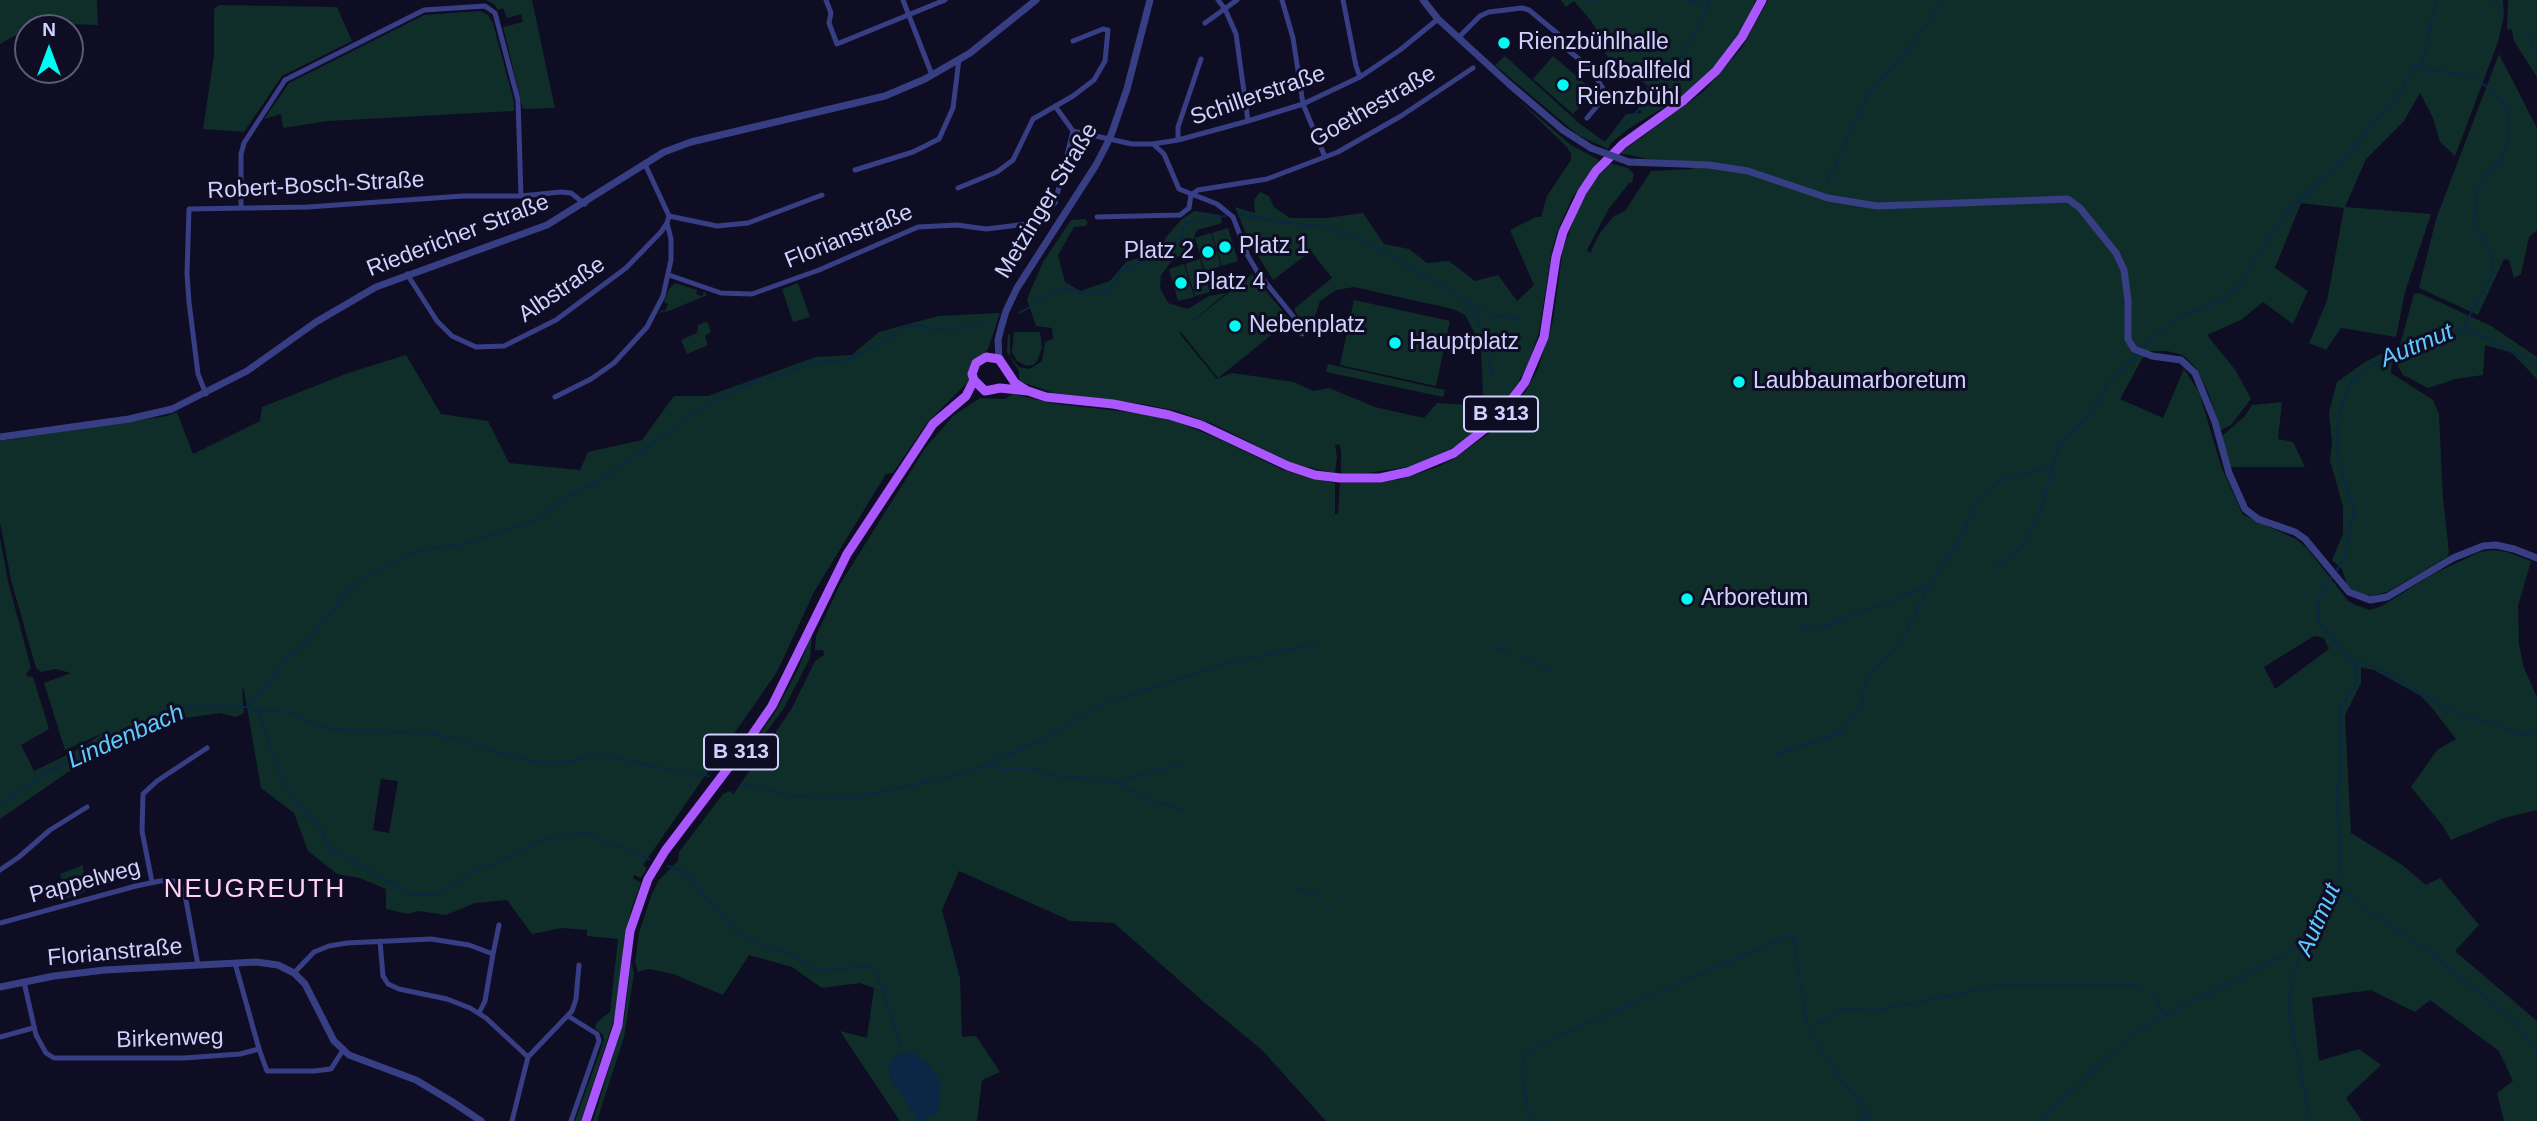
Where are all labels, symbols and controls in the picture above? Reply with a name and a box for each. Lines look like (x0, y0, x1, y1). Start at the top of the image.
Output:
north arrow (14, 14, 84, 84)
text: N (42, 19, 56, 40)
place label: Rienzbühlhalle (1518, 29, 1669, 57)
marker: Rienzbühlhalle (1496, 35, 1512, 51)
place label: Fußballfeld Rienzbühl (1577, 58, 1691, 112)
street label: Schillerstraße (1187, 60, 1329, 132)
street label: Goethestraße (1305, 60, 1441, 154)
marker: Fußballfeld Rienzbühl (1555, 77, 1571, 93)
street label: Metzinger Straße (990, 118, 1104, 284)
street label: Robert-Bosch-Straße (207, 167, 425, 205)
street label: Riedericher Straße (363, 189, 553, 283)
street label: Florianstraße (781, 199, 917, 275)
place label: Platz 1 (1239, 233, 1309, 261)
place label: Platz 2 (1124, 238, 1194, 266)
marker: Platz 1 (1217, 239, 1233, 255)
marker: Platz 2 (1200, 244, 1216, 260)
street label: Albstraße (513, 251, 611, 329)
place label: Platz 4 (1195, 269, 1265, 297)
marker: Platz 4 (1173, 275, 1189, 291)
place label: Nebenplatz (1249, 312, 1365, 340)
marker: Nebenplatz (1227, 318, 1243, 334)
water label: Autmut (2376, 318, 2458, 374)
place label: Hauptplatz (1409, 329, 1519, 357)
marker: Hauptplatz (1387, 335, 1403, 351)
place label: Laubbaumarboretum (1753, 368, 1967, 396)
marker: Laubbaumarboretum (1731, 374, 1747, 390)
road number: B 313 (1464, 396, 1538, 432)
place label: Arboretum (1701, 585, 1808, 613)
marker: Arboretum (1679, 591, 1695, 607)
water label: Lindenbach (63, 699, 189, 775)
road number: B 313 (704, 734, 778, 770)
street label: Pappelweg (26, 854, 144, 910)
district label: NEUGREUTH (165, 874, 345, 906)
water label: Autmut (2290, 879, 2348, 961)
street label: Florianstraße (46, 933, 184, 973)
street label: Birkenweg (116, 1023, 224, 1055)

